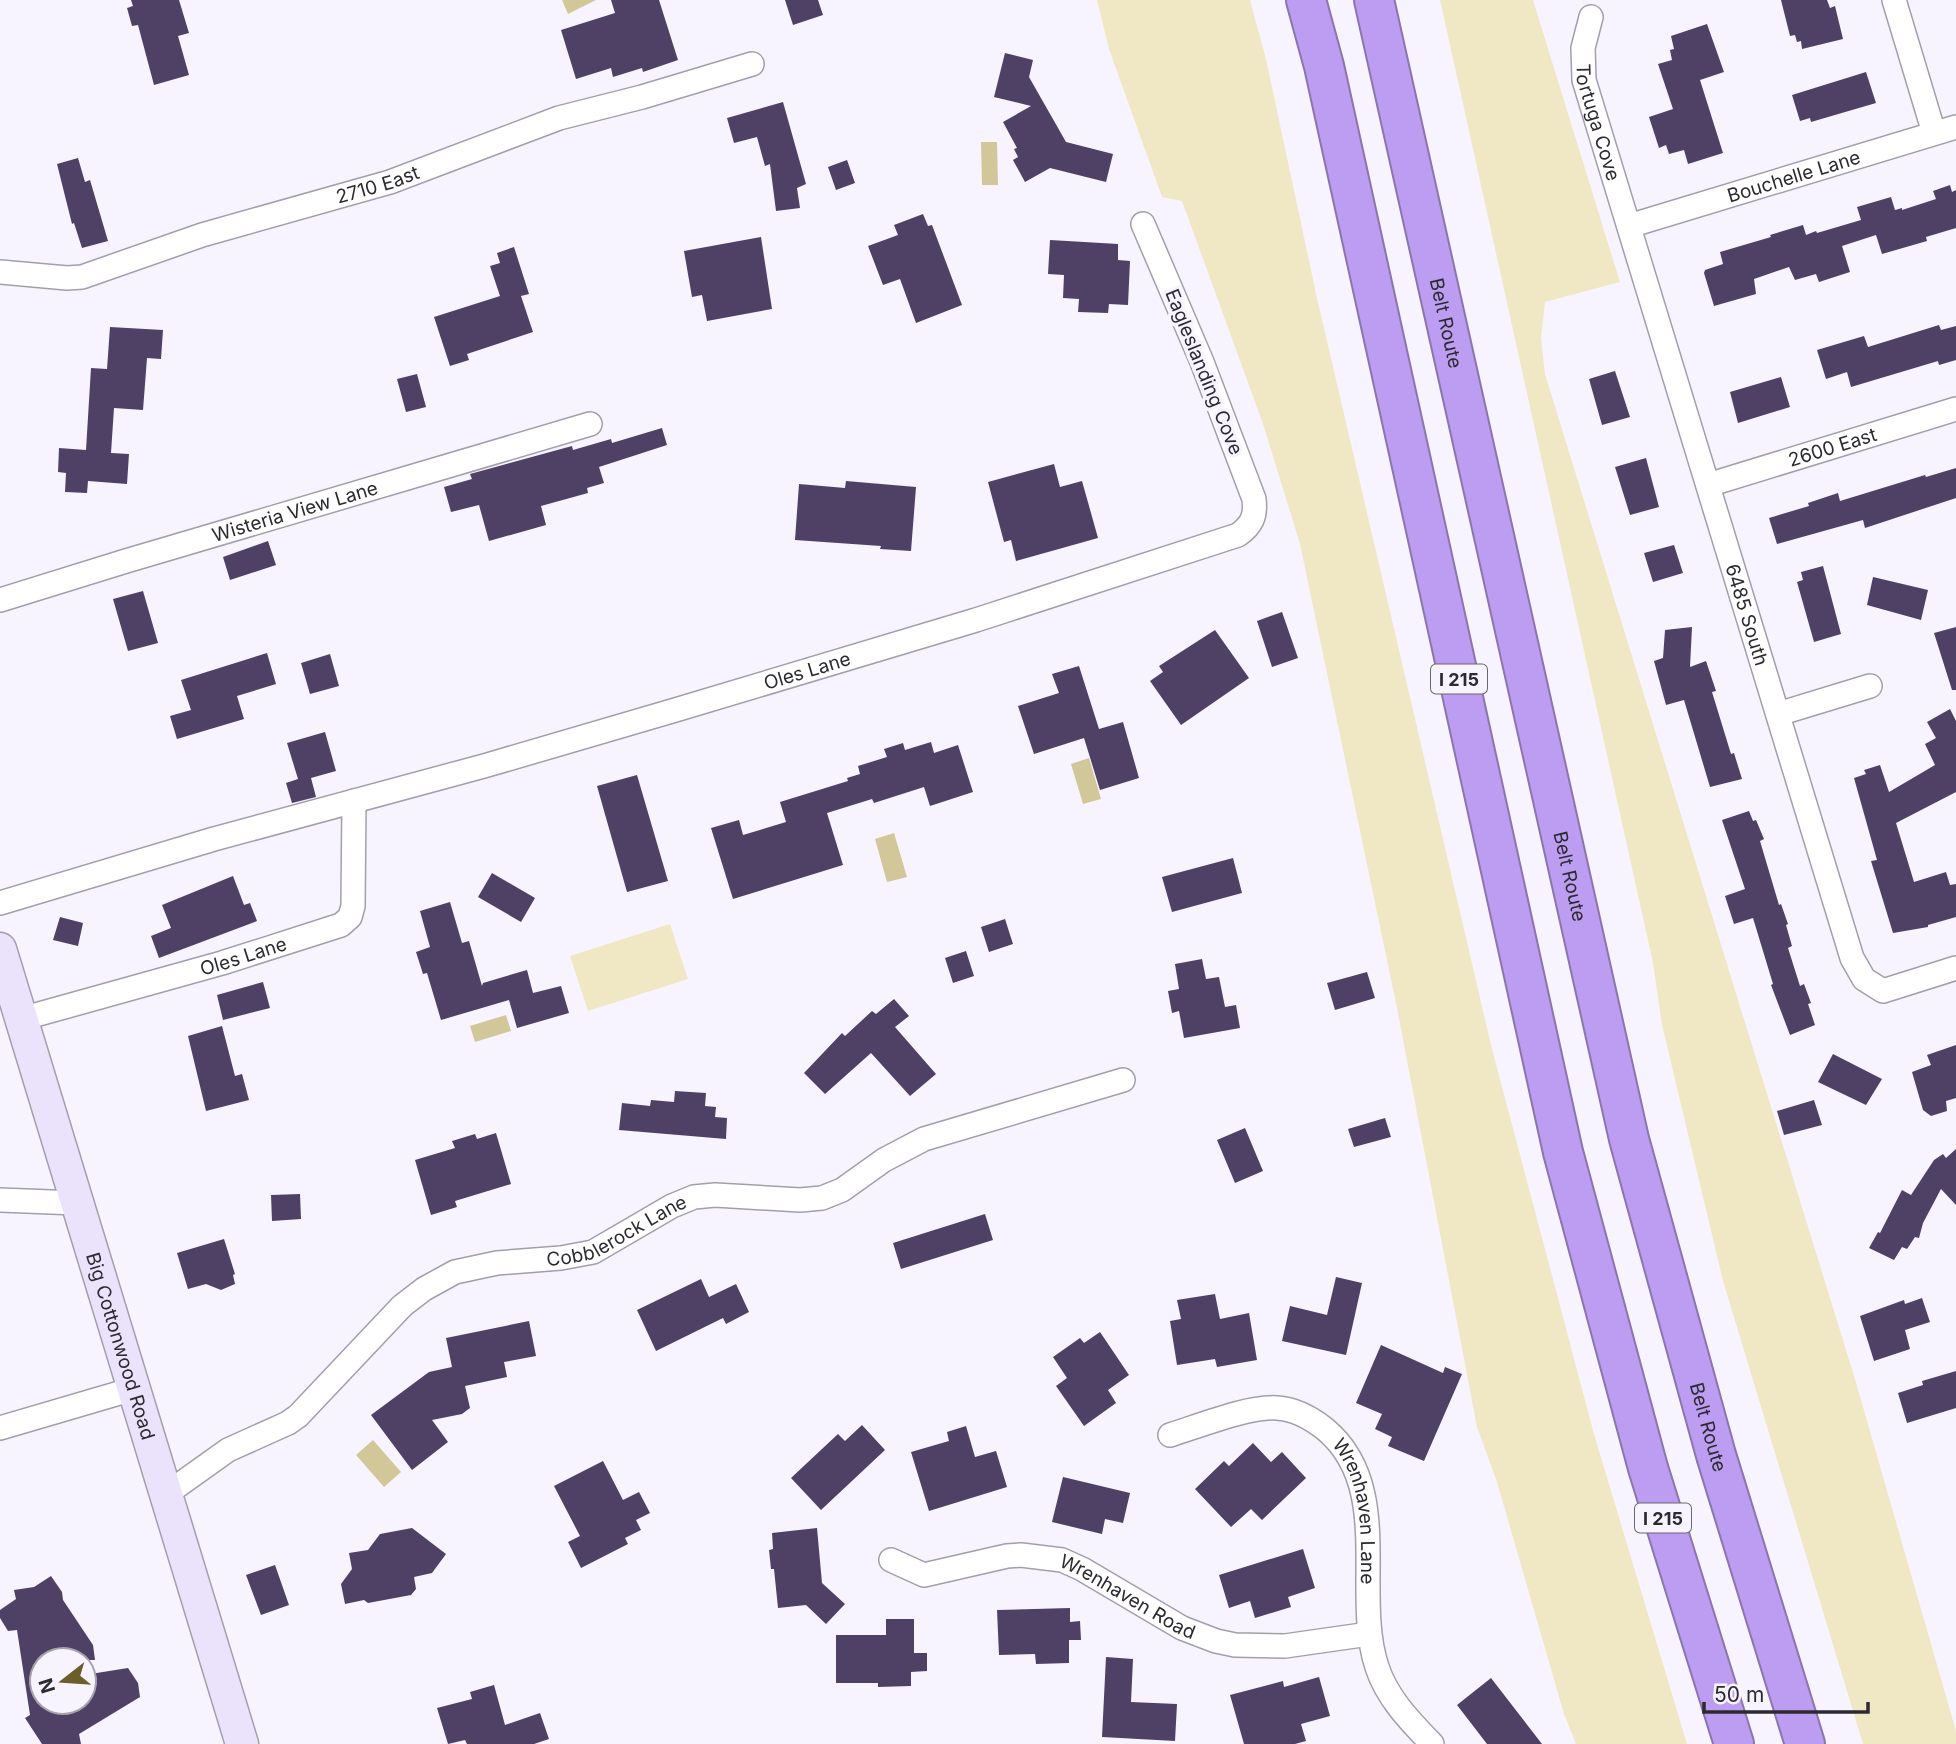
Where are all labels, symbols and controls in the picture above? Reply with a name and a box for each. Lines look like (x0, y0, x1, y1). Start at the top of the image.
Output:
street label: Tortuga Cove (1572, 63, 1626, 183)
street label: Bouchelle Lane (1724, 145, 1863, 207)
street label: 2710 East (333, 161, 422, 208)
street label: Belt Route (1425, 276, 1468, 370)
street label: Eagleslanding Cove (1160, 286, 1248, 458)
street label: 2600 East (1785, 423, 1879, 471)
street label: Wisteria View Lane (209, 476, 380, 546)
street label: 6485 South (1721, 561, 1774, 668)
street label: Oles Lane (761, 647, 853, 694)
road number: I 215 (1431, 664, 1487, 694)
street label: Belt Route (1549, 829, 1591, 924)
street label: Oles Lane (197, 932, 289, 980)
street label: Cobblerock Lane (546, 1190, 690, 1271)
street label: Big Cottonwood Road (82, 1250, 160, 1442)
street label: Belt Route (1685, 1380, 1732, 1475)
street label: Wrenhaven Lane (1328, 1433, 1380, 1584)
road number: I 215 (1635, 1504, 1691, 1532)
street label: Wrenhaven Road (1056, 1549, 1199, 1644)
north arrow (28, 1646, 98, 1716)
scale bar (1704, 1670, 1868, 1714)
text: N (34, 1676, 60, 1696)
text: 50 m (1714, 1682, 1764, 1707)

